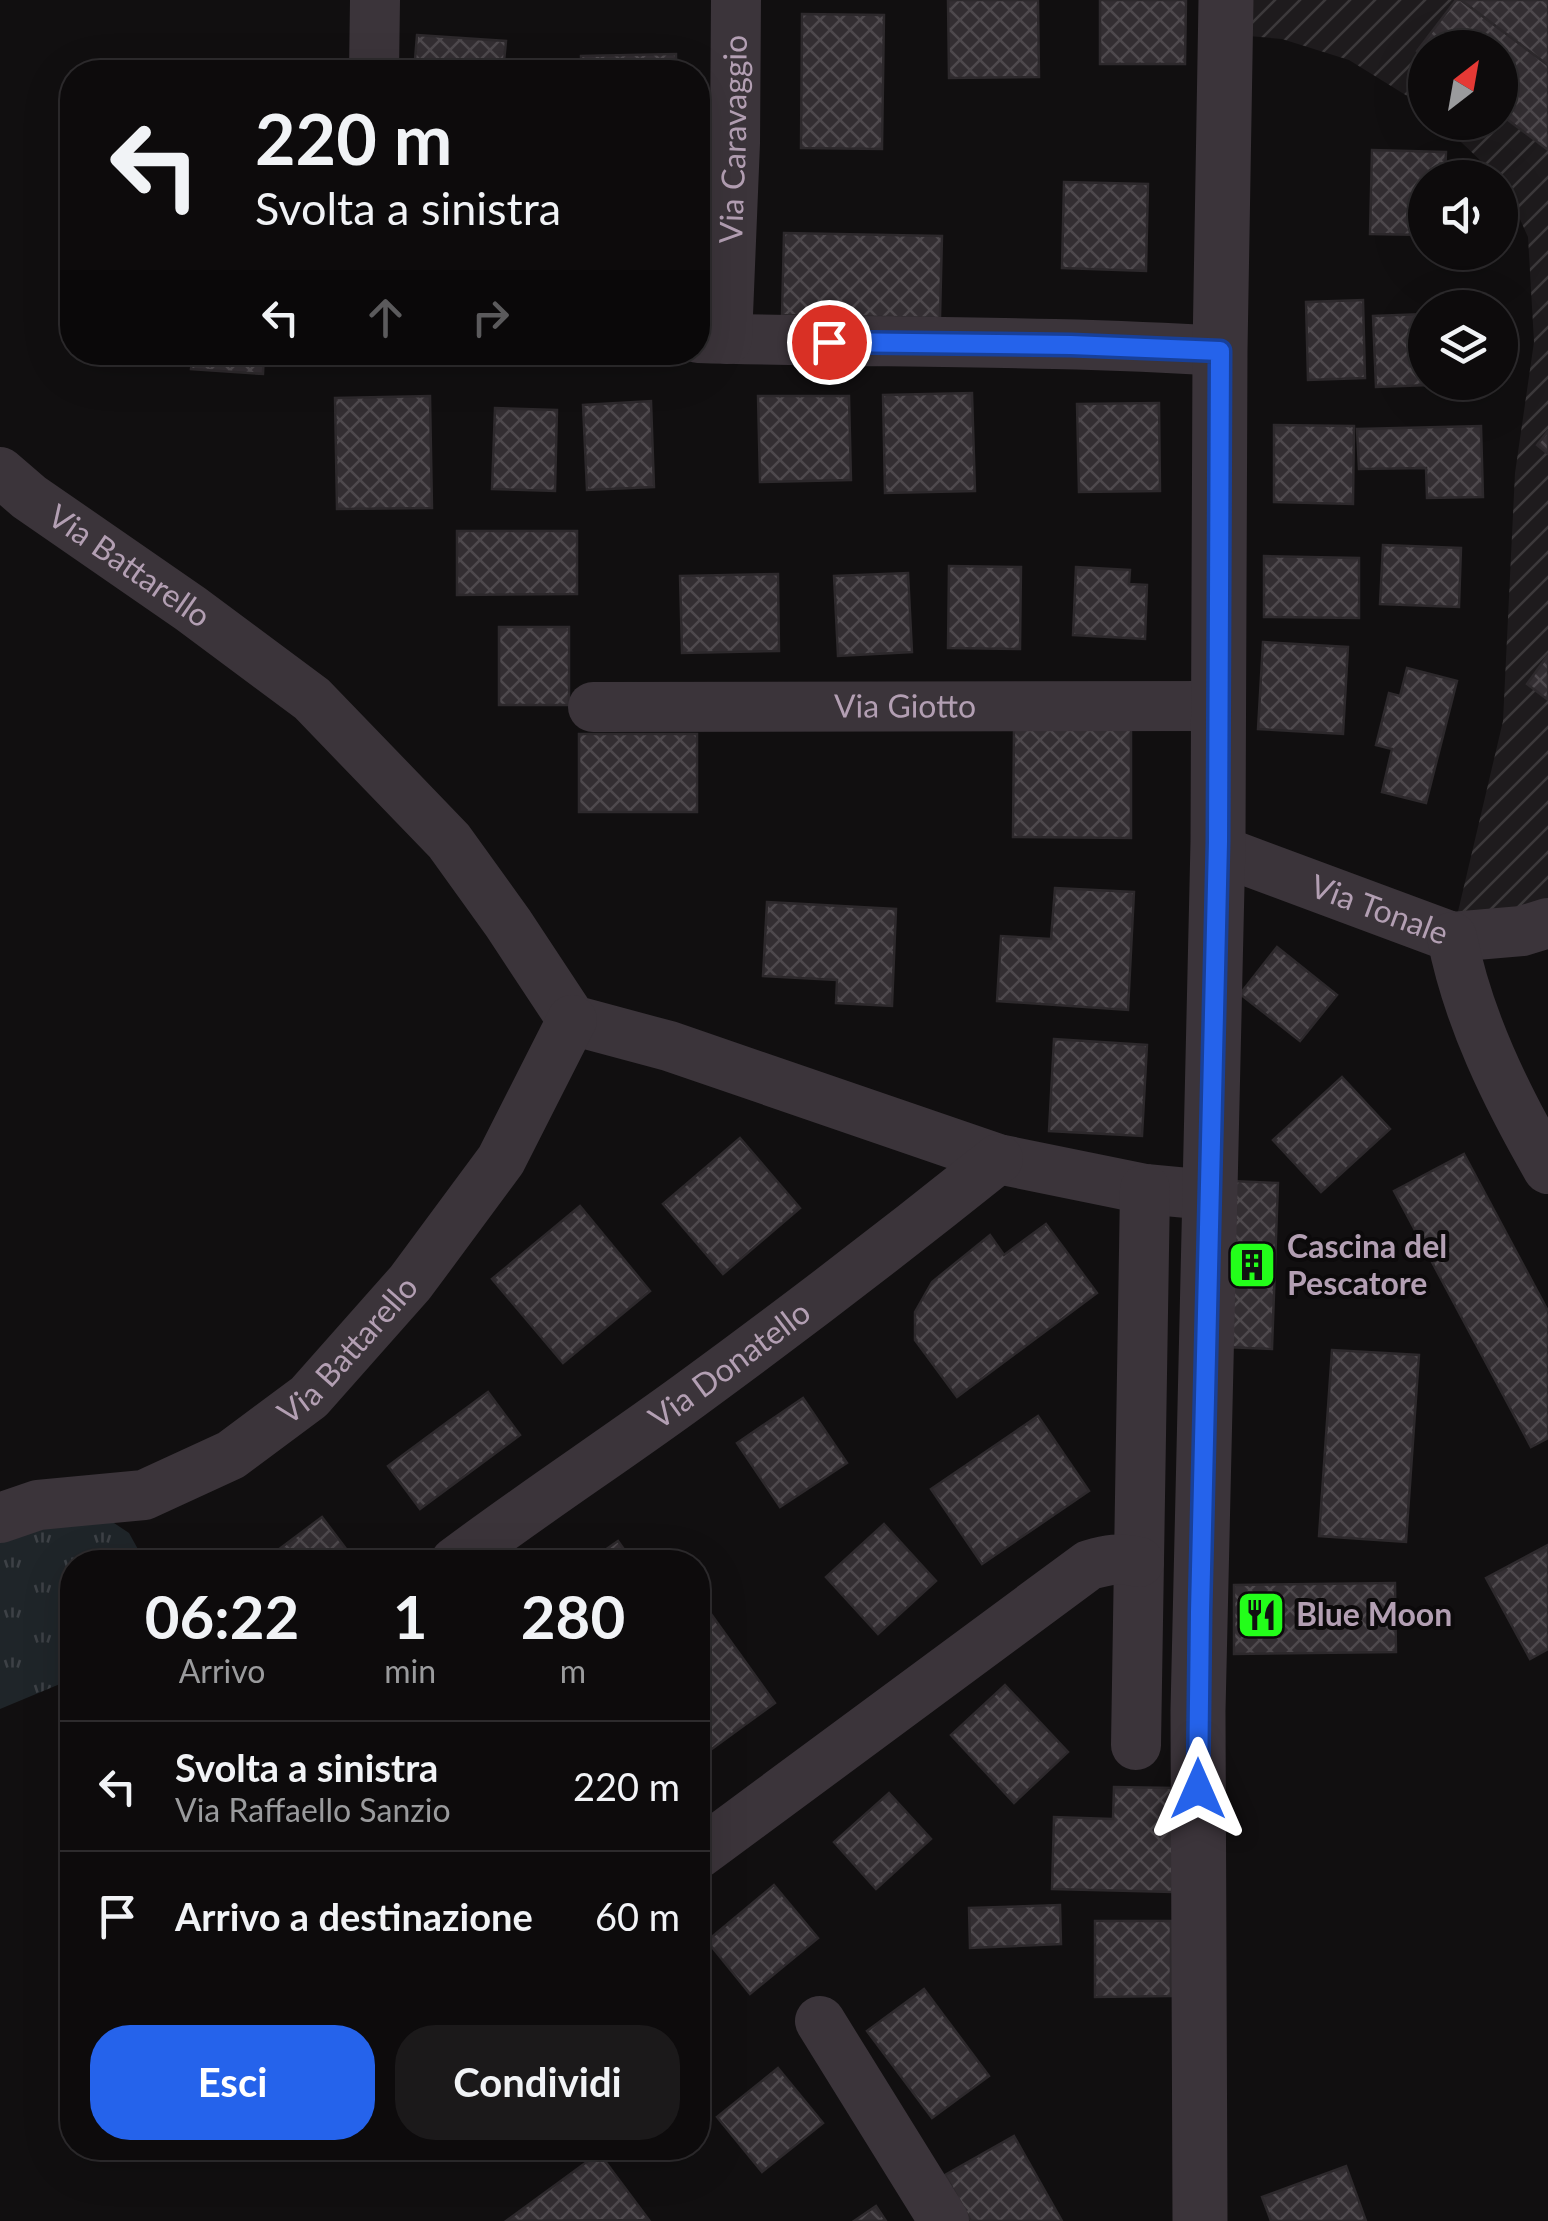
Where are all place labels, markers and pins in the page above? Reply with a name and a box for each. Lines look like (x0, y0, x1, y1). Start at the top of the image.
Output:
pin (787, 300, 872, 385)
place label: Cascina del Pescatore (1287, 1226, 1447, 1302)
building icon: Cascina del Pescatore (1226, 1239, 1278, 1291)
restaurant icon: Blue Moon (1235, 1589, 1287, 1641)
place label: Blue Moon (1296, 1594, 1452, 1633)

